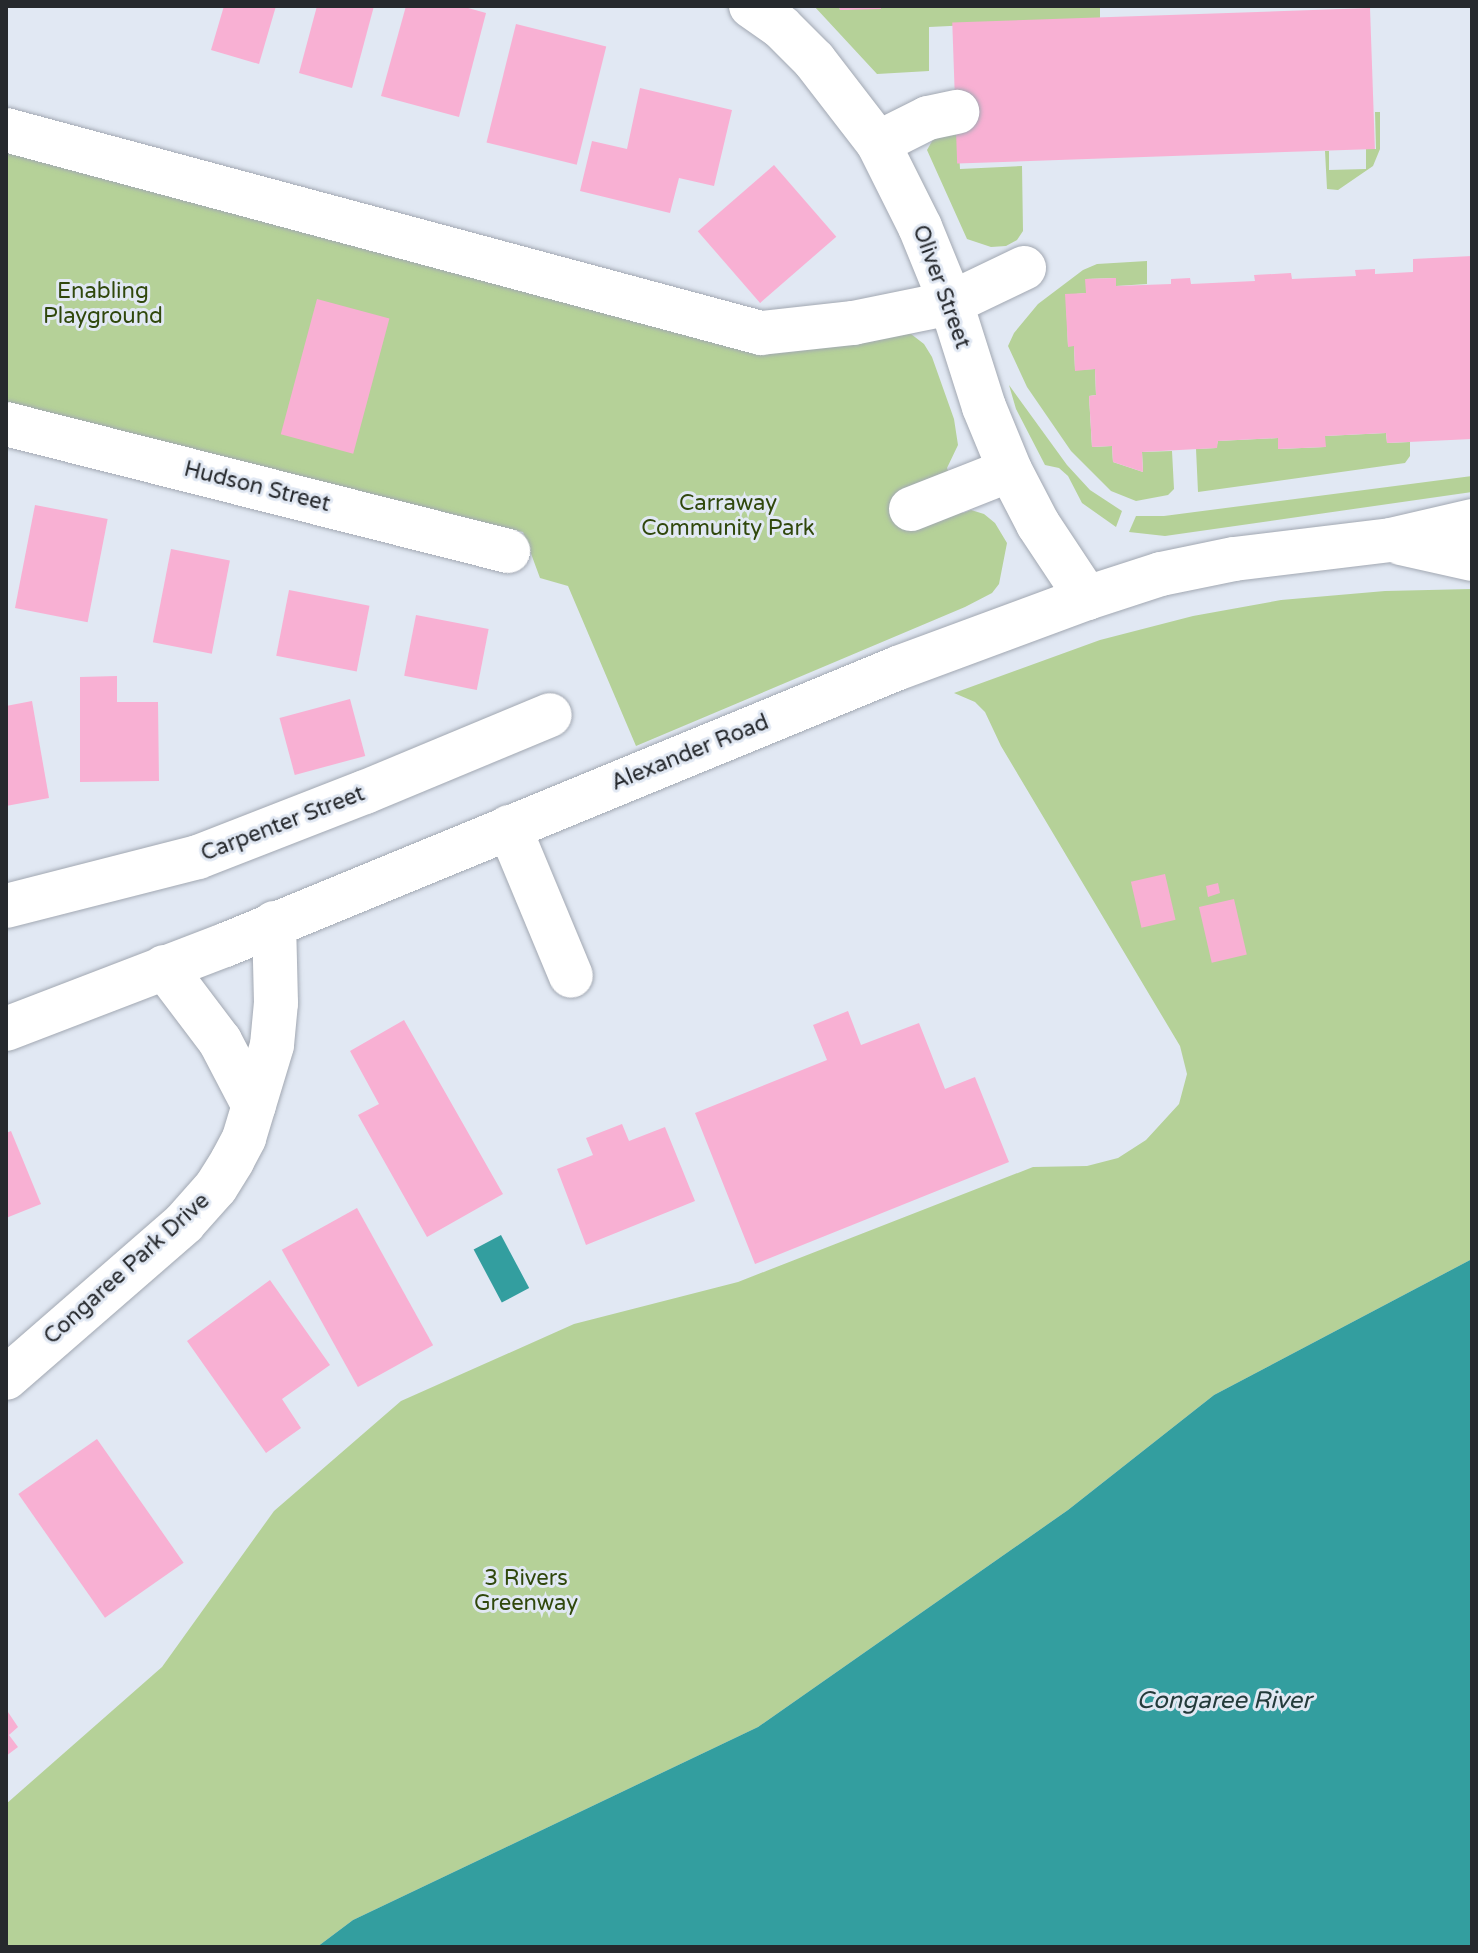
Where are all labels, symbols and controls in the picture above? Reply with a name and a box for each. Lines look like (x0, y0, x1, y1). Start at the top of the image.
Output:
street label: Oliver Street (906, 222, 976, 352)
park label: Enabling Playground (43, 278, 163, 330)
street label: Hudson Street (181, 456, 333, 518)
park label: Carraway Community Park (641, 490, 815, 542)
street label: Alexander Road (607, 709, 773, 797)
street label: Carpenter Street (197, 781, 369, 867)
street label: Congaree Park Drive (39, 1188, 215, 1350)
park label: 3 Rivers Greenway (474, 1565, 578, 1616)
water label: Congaree River (1137, 1687, 1311, 1715)

